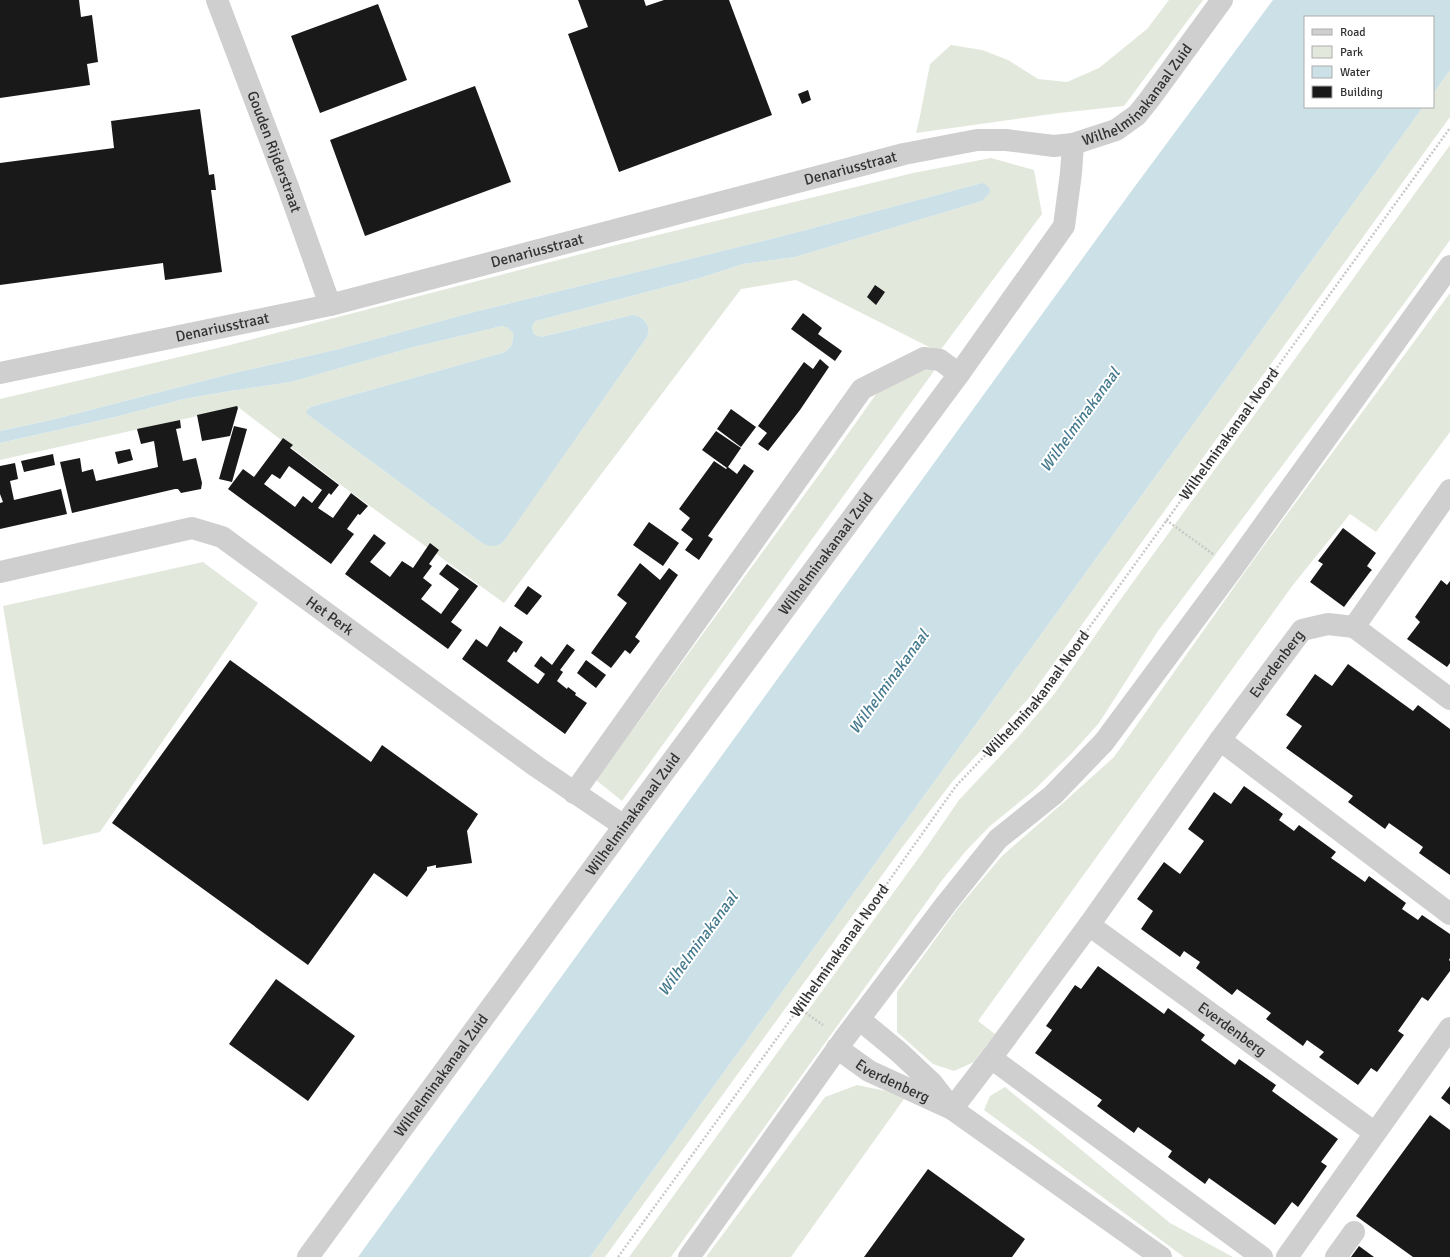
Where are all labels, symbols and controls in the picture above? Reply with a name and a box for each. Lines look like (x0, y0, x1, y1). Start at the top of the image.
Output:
legend (1304, 16, 1434, 108)
text: Road (1340, 25, 1366, 40)
street label: Wilhelminakanaal Zuid (1080, 40, 1196, 149)
text: Park (1340, 45, 1363, 60)
text: Water (1340, 65, 1371, 80)
text: Building (1340, 85, 1383, 100)
street label: Gouden Rijderstraat (243, 88, 305, 215)
street label: Denariusstraat (802, 147, 899, 189)
street label: Denariusstraat (489, 230, 585, 271)
street label: Denariusstraat (174, 309, 271, 346)
water label: Wilhelminakanaal (1036, 363, 1125, 476)
street label: Wilhelminakanaal Noord (1175, 364, 1283, 504)
street label: Wilhelminakanaal Zuid (774, 489, 877, 619)
street label: Het Perk (303, 592, 358, 640)
water label: Wilhelminakanaal (845, 625, 934, 738)
street label: Everdenberg (1246, 626, 1308, 701)
street label: Wilhelminakanaal Noord (979, 627, 1093, 761)
street label: Wilhelminakanaal Zuid (582, 750, 684, 879)
street label: Wilhelminakanaal Noord (786, 881, 893, 1021)
water label: Wilhelminakanaal (654, 887, 743, 1000)
street label: Everdenberg (1194, 998, 1270, 1060)
street label: Wilhelminakanaal Zuid (390, 1011, 492, 1140)
street label: Everdenberg (852, 1055, 933, 1107)

